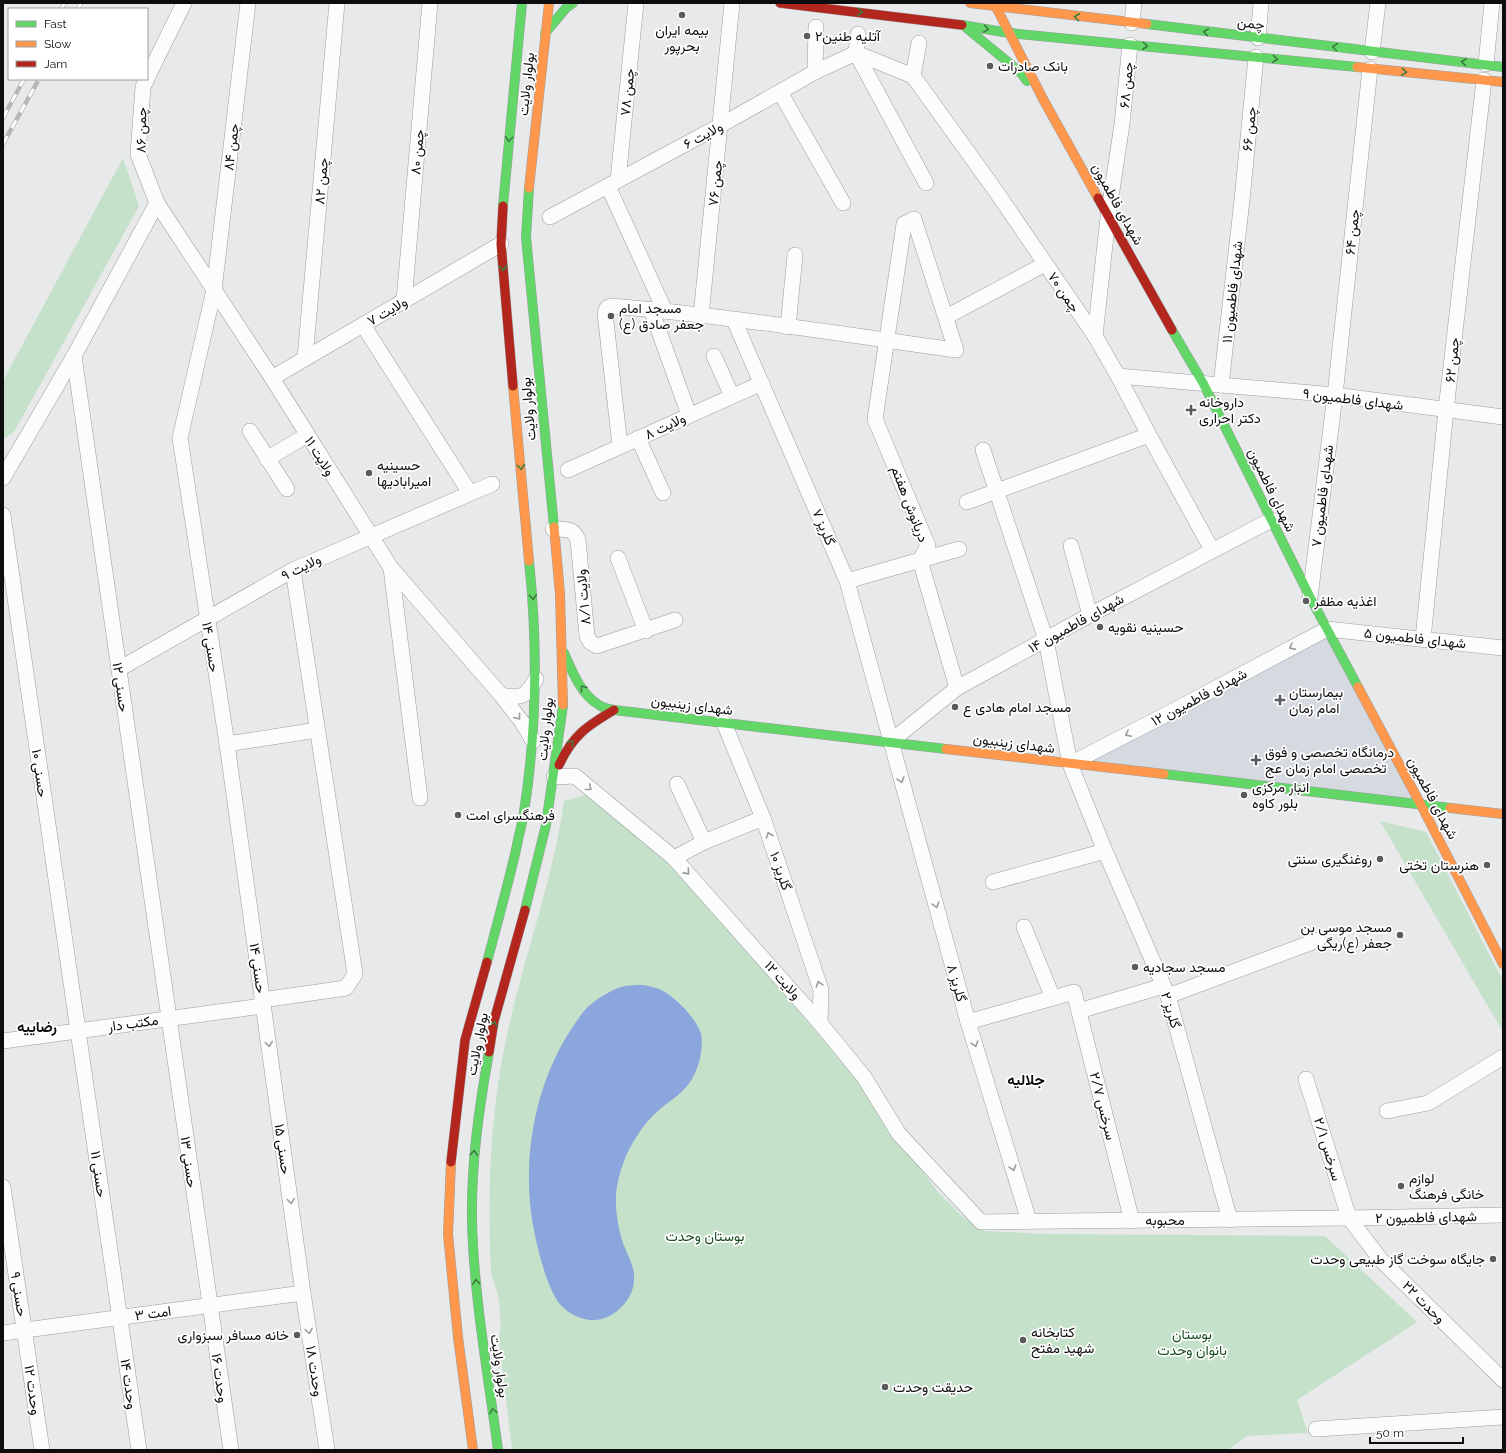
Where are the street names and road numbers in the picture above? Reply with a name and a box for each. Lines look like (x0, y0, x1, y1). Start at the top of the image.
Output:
street label: چمن (1236, 13, 1266, 35)
street label: بولوار ولایت (515, 51, 538, 117)
street label: چمن ۶۸ (1116, 61, 1138, 109)
street label: چمن ۷۸ (617, 68, 639, 117)
street label: چمن ۶۶ (1239, 106, 1261, 152)
street label: چمن ۸۶ (133, 107, 151, 153)
street label: ولایت ۶ (681, 118, 726, 153)
street label: چمن ۸۴ (220, 123, 244, 172)
street label: چمن ۸۰ (407, 129, 429, 175)
street label: چمن ۸۲ (311, 157, 333, 205)
street label: چمن ۷۶ (705, 159, 727, 207)
street label: شهدای فاطمیون (1088, 160, 1147, 248)
street label: چمن ۶۴ (1342, 208, 1364, 256)
street label: شهدای فاطمیون ۱۱ (1219, 240, 1246, 344)
street label: چمن ۷۰ (1043, 269, 1083, 316)
street label: ولایت ۷ (364, 293, 410, 330)
street label: چمن ۶۲ (1442, 337, 1464, 384)
street label: بولوار ولایت (517, 376, 540, 441)
street label: شهدای فاطمیون ۹ (1302, 385, 1404, 414)
street label: ولایت ۸ (642, 410, 688, 443)
street label: ولایت ۱۱ (301, 433, 338, 479)
street label: شهدای فاطمیون ۷ (1308, 444, 1337, 548)
street label: شهدای فاطمیون (1244, 446, 1299, 535)
street label: دریانوش هفتم (887, 464, 932, 545)
street label: گلریز ۷ (808, 506, 839, 548)
street label: ولایت ۹ (279, 551, 324, 584)
street label: ولایت ۸/۱ (573, 568, 594, 626)
street label: شهدای فاطمیون ۱۴ (1026, 590, 1127, 657)
street label: حسنی ۱۴ (198, 621, 223, 673)
street label: شهدای فاطمیون ۵ (1363, 625, 1467, 652)
street label: حسنی ۱۲ (109, 661, 132, 713)
street label: شهدای فاطمیون ۱۲ (1149, 665, 1250, 730)
street label: شهدای زینبیون (650, 692, 734, 719)
street label: بولوار ولایت (534, 696, 557, 762)
street label: شهدای زینبیون (972, 730, 1056, 757)
street label: حسنی ۱۰ (28, 748, 51, 798)
street label: شهدای فاطمیون (1404, 754, 1461, 842)
street label: گلریز ۱۰ (766, 850, 795, 893)
street label: حسنی ۱۴ (246, 942, 269, 994)
street label: ولایت ۱۲ (761, 957, 805, 1003)
street label: گلریز ۸ (943, 962, 970, 1004)
street label: گلریز ۲ (1157, 990, 1184, 1030)
street label: بولوار ولایت (463, 1011, 492, 1077)
street label: مکتب دار (106, 1012, 159, 1036)
street label: سرخس ۲/۷ (1086, 1070, 1119, 1142)
street label: سرخس ۲/۱ (1310, 1115, 1345, 1183)
street label: حسنی ۱۵ (271, 1123, 294, 1175)
street label: حسنی ۱۳ (176, 1135, 201, 1189)
street label: حسنی ۱۱ (87, 1150, 110, 1198)
street label: شهدای فاطمیون ۲ (1375, 1208, 1477, 1227)
street label: محبوبه (1145, 1212, 1185, 1229)
street label: حسنی ۹ (7, 1270, 30, 1318)
street label: وحدت ۲۲ (1399, 1277, 1449, 1327)
street label: امت ۳ (134, 1303, 172, 1323)
street label: بولوار ولایت (487, 1333, 512, 1399)
street label: وحدت ۱۸ (302, 1344, 327, 1398)
street label: وحدت ۱۶ (208, 1352, 231, 1404)
street label: وحدت ۱۴ (117, 1358, 140, 1410)
street label: وحدت ۱۲ (21, 1364, 44, 1416)

